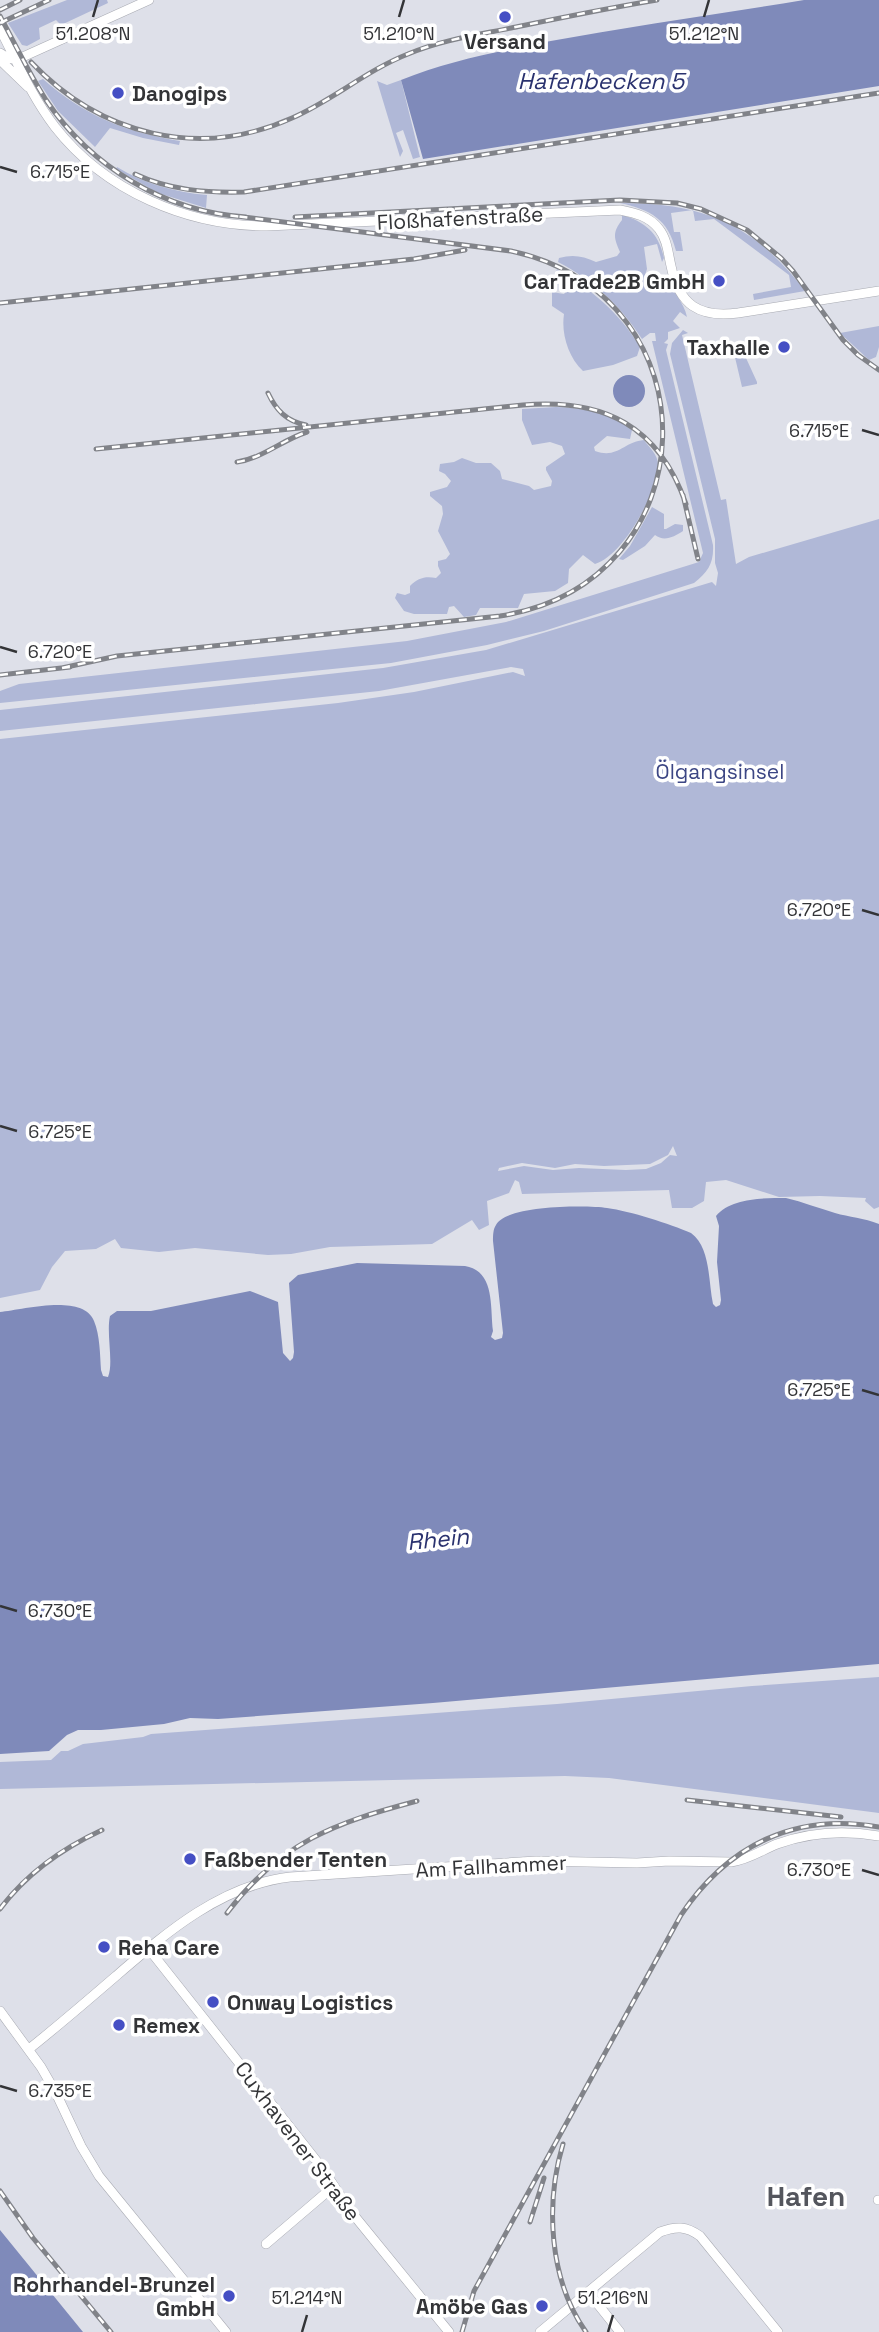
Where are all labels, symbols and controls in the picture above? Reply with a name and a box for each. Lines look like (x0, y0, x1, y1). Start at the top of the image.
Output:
marker: Versand (497, 9, 513, 25)
text: 51.208°N (55, 22, 131, 45)
text: 51.210°N (363, 22, 435, 45)
text: 51.212°N (669, 22, 739, 45)
place label: Versand (464, 28, 546, 55)
water label: Hafenbecken 5 (518, 66, 687, 96)
place label: Danogips (132, 80, 227, 107)
marker: Danogips (110, 85, 126, 101)
text: 6.715°E (30, 160, 90, 183)
street label: Floßhafenstraße (376, 200, 544, 236)
place label: CarTrade2B GmbH (524, 268, 705, 295)
marker: CarTrade2B GmbH (711, 273, 727, 289)
place label: Taxhalle (687, 334, 770, 361)
marker: Taxhalle (776, 339, 792, 355)
text: 6.715°E (789, 419, 849, 442)
text: 6.720°E (28, 640, 92, 663)
park label: Ölgangsinsel (656, 758, 784, 785)
text: 6.720°E (787, 898, 851, 921)
text: 6.725°E (28, 1120, 92, 1143)
text: 6.725°E (787, 1378, 851, 1401)
water label: Rhein (406, 1521, 471, 1557)
text: 6.730°E (28, 1599, 92, 1622)
place label: Faßbender Tenten (204, 1846, 387, 1873)
street label: Am Fallhammer (415, 1849, 568, 1883)
marker: Faßbender Tenten (182, 1851, 198, 1867)
text: 6.730°E (787, 1858, 851, 1881)
place label: Reha Care (118, 1934, 220, 1961)
marker: Reha Care (96, 1939, 112, 1955)
place label: Onway Logistics (227, 1989, 393, 2016)
marker: Onway Logistics (205, 1994, 221, 2010)
place label: Remex (133, 2012, 200, 2039)
marker: Remex (111, 2017, 127, 2033)
street label: Cuxhavener Straße (229, 2056, 367, 2226)
text: 6.735°E (28, 2079, 92, 2102)
district label: Hafen (767, 2178, 845, 2214)
place label: Rohrhandel-Brunzel GmbH (13, 2271, 215, 2322)
text: 51.214°N (271, 2286, 343, 2309)
text: 51.216°N (578, 2286, 648, 2309)
marker: Rohrhandel-Brunzel GmbH (221, 2288, 237, 2304)
place label: Amöbe Gas (416, 2293, 528, 2320)
marker: Amöbe Gas (534, 2298, 550, 2314)

